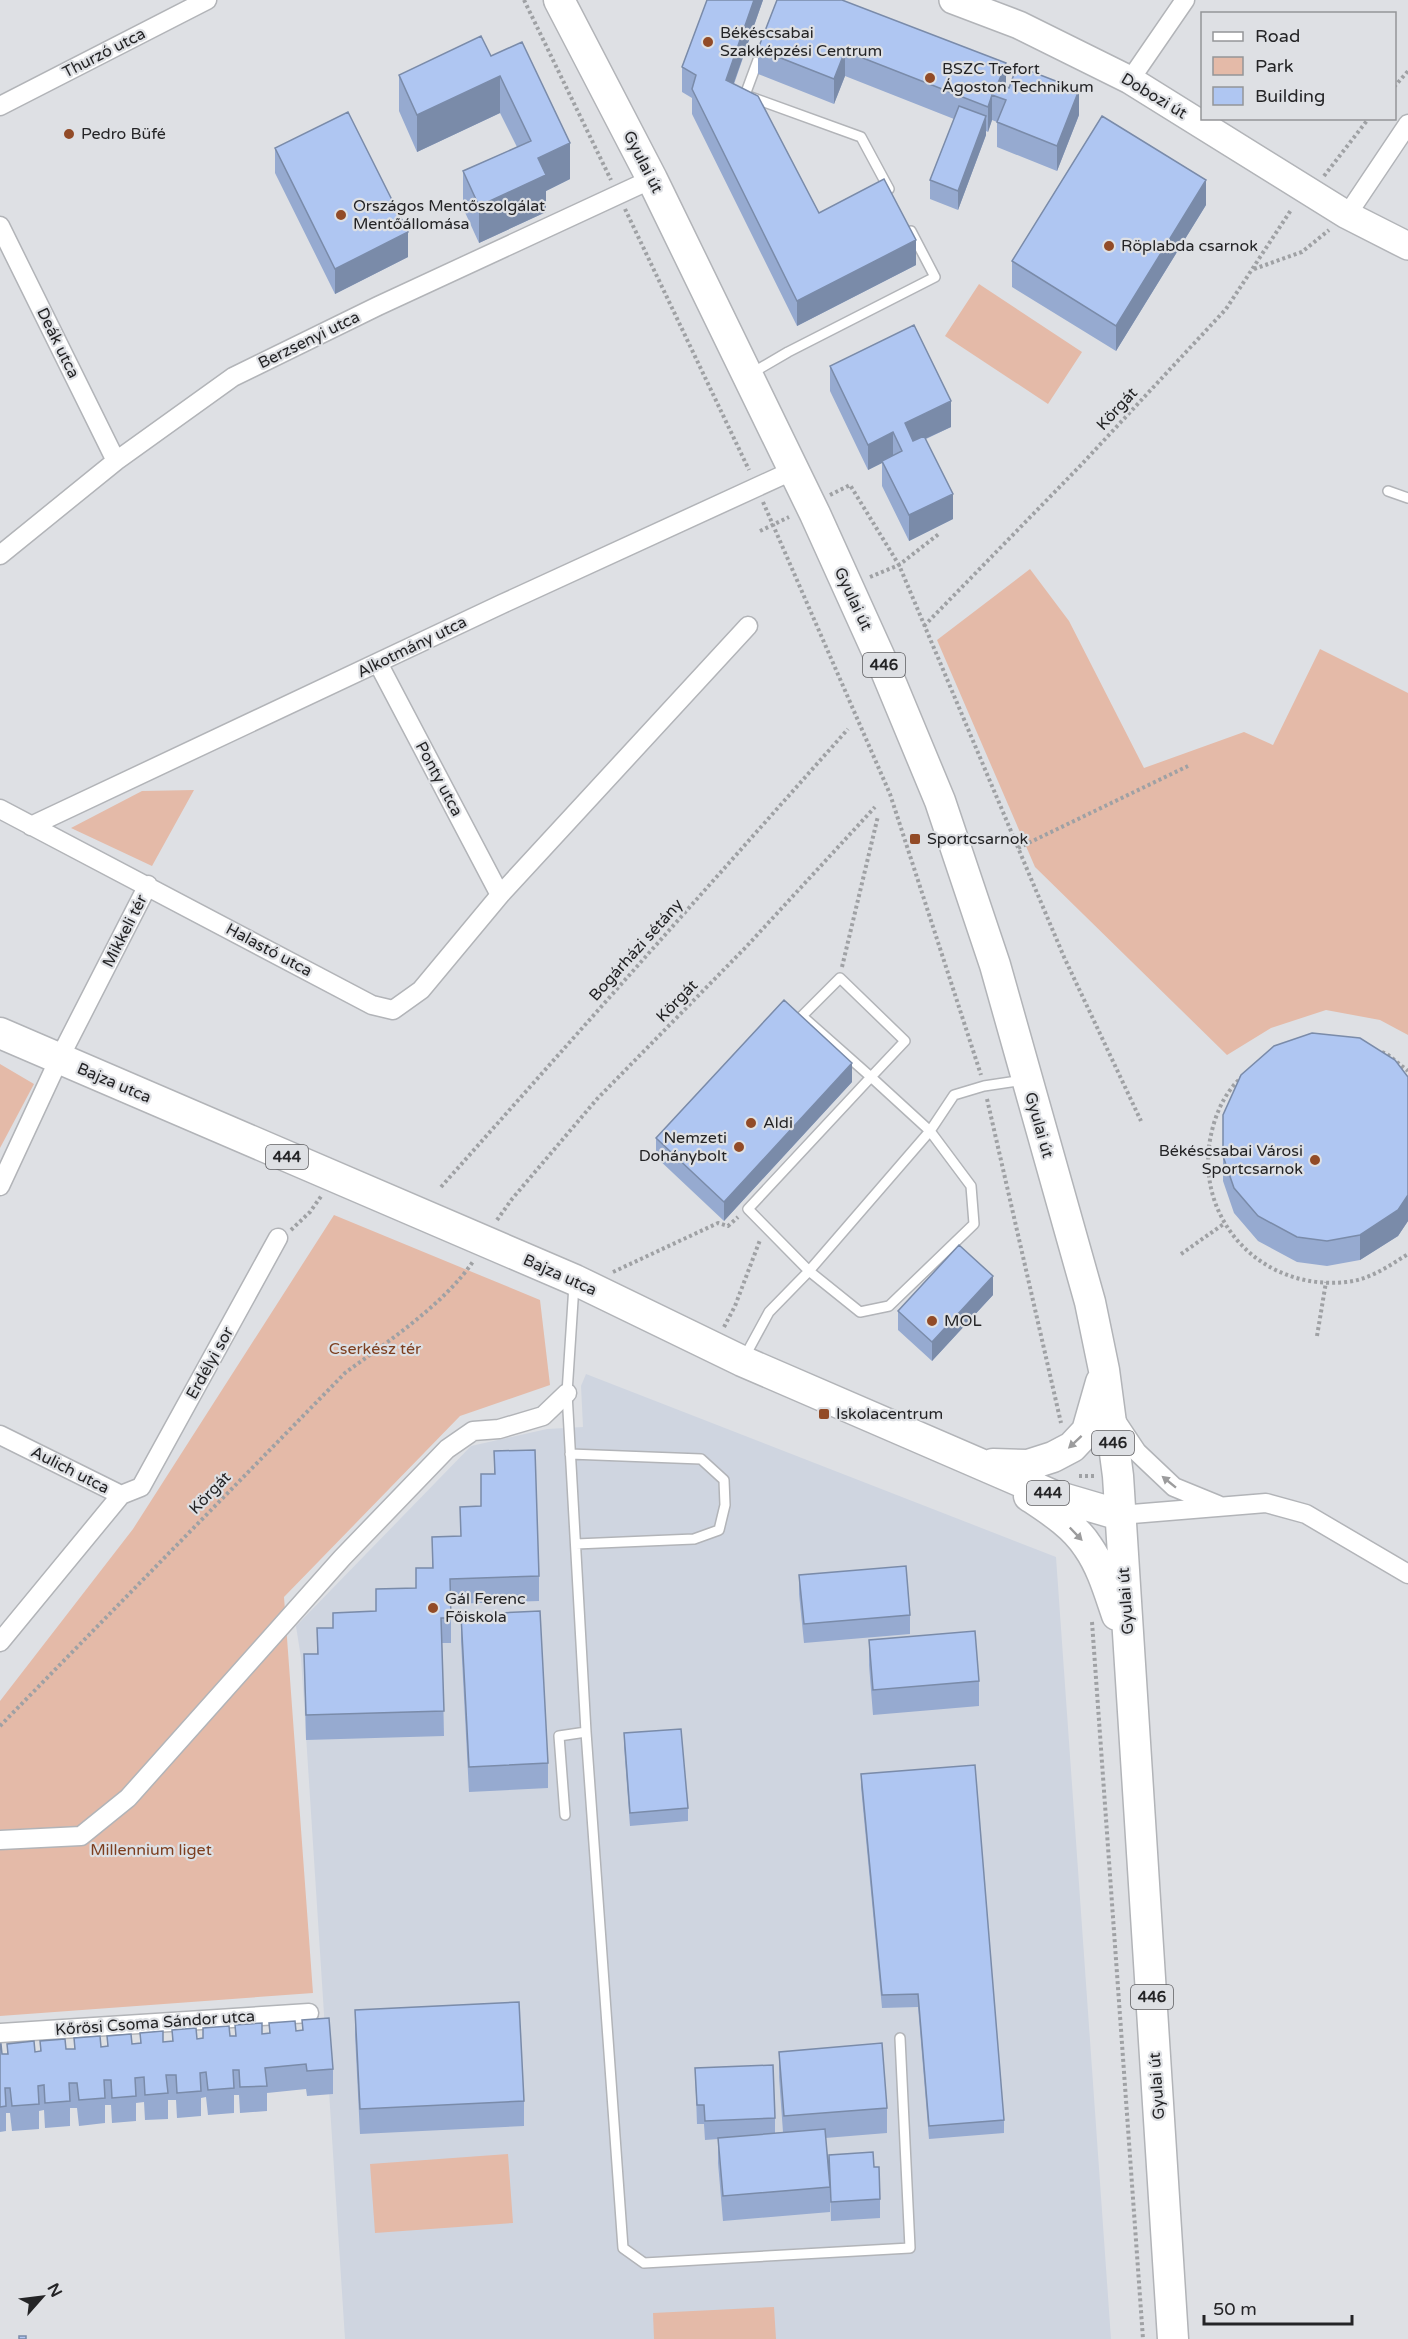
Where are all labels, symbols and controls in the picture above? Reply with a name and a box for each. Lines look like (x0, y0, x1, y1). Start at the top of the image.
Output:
legend (1201, 12, 1396, 120)
place label: Békéscsabai Szakképzési Centrum (720, 23, 882, 61)
street label: Thurzó utca (59, 24, 149, 82)
text: Road (1255, 25, 1300, 47)
marker: Békéscsabai Szakképzési Centrum (701, 35, 715, 49)
text: Park (1255, 55, 1294, 77)
place label: BSZC Trefort Ágoston Technikum (942, 59, 1094, 97)
street label: Dobozi út (1117, 69, 1191, 123)
marker: BSZC Trefort Ágoston Technikum (923, 71, 937, 85)
text: Building (1255, 85, 1325, 107)
place label: Pedro Büfé (81, 124, 166, 144)
marker: Pedro Büfé (62, 127, 76, 141)
street label: Gyulai út (619, 127, 667, 197)
place label: Országos Mentőszolgálat Mentőállomása (353, 196, 545, 234)
marker: Országos Mentőszolgálat Mentőállomása (334, 208, 348, 222)
place label: Röplabda csarnok (1121, 236, 1258, 256)
marker: Röplabda csarnok (1102, 239, 1116, 253)
street label: Deák utca (32, 305, 84, 381)
street label: Berzsenyi utca (255, 307, 363, 373)
street label: Körgát (1092, 383, 1142, 435)
street label: Gyulai út (830, 564, 876, 634)
street label: Alkotmány utca (354, 612, 470, 682)
road number: 446 (863, 653, 905, 677)
street label: Ponty utca (411, 738, 467, 820)
place label: Sportcsarnok (927, 829, 1028, 849)
marker: Sportcsarnok (908, 832, 922, 846)
street label: Mikkeli tér (98, 891, 152, 971)
street label: Bogárházi sétány (585, 894, 687, 1005)
street label: Halastó utca (222, 919, 316, 981)
street label: Körgát (652, 976, 702, 1026)
street label: Bajza utca (74, 1058, 154, 1108)
street label: Gyulai út (1020, 1090, 1058, 1160)
place label: Aldi (763, 1113, 793, 1133)
marker: Aldi (744, 1116, 758, 1130)
place label: Nemzeti Dohánybolt (639, 1128, 727, 1166)
marker: Nemzeti Dohánybolt (732, 1140, 746, 1154)
place label: Békéscsabai Városi Sportcsarnok (1159, 1141, 1303, 1179)
road number: 444 (266, 1145, 308, 1169)
marker: Békéscsabai Városi Sportcsarnok (1308, 1153, 1322, 1167)
street label: Bajza utca (520, 1250, 600, 1300)
place label: MOL (944, 1311, 982, 1331)
marker: MOL (925, 1314, 939, 1328)
street label: Erdélyi sor (182, 1323, 238, 1403)
park label: Cserkész tér (329, 1339, 422, 1359)
place label: Iskolacentrum (836, 1404, 943, 1424)
marker: Iskolacentrum (817, 1407, 831, 1421)
road number: 446 (1092, 1431, 1134, 1455)
one-way arrow (1069, 1435, 1083, 1449)
street label: Aulich utca (28, 1442, 112, 1498)
street label: Körgát (185, 1468, 235, 1518)
one-way arrow (1161, 1476, 1177, 1489)
road number: 444 (1027, 1481, 1069, 1505)
one-way arrow (1069, 1527, 1083, 1541)
street label: Gyulai út (1114, 1567, 1138, 1635)
place label: Gál Ferenc Főiskola (445, 1589, 526, 1627)
marker: Gál Ferenc Főiskola (426, 1601, 440, 1615)
park label: Millennium liget (90, 1840, 212, 1860)
road number: 446 (1131, 1985, 1173, 2009)
street label: Kőrösi Csoma Sándor utca (55, 2006, 255, 2040)
street label: Gyulai út (1145, 2052, 1169, 2120)
north arrow (12, 2267, 72, 2327)
text: N (43, 2280, 66, 2301)
scale bar (1204, 2288, 1352, 2326)
text: 50 m (1213, 2298, 1257, 2320)

